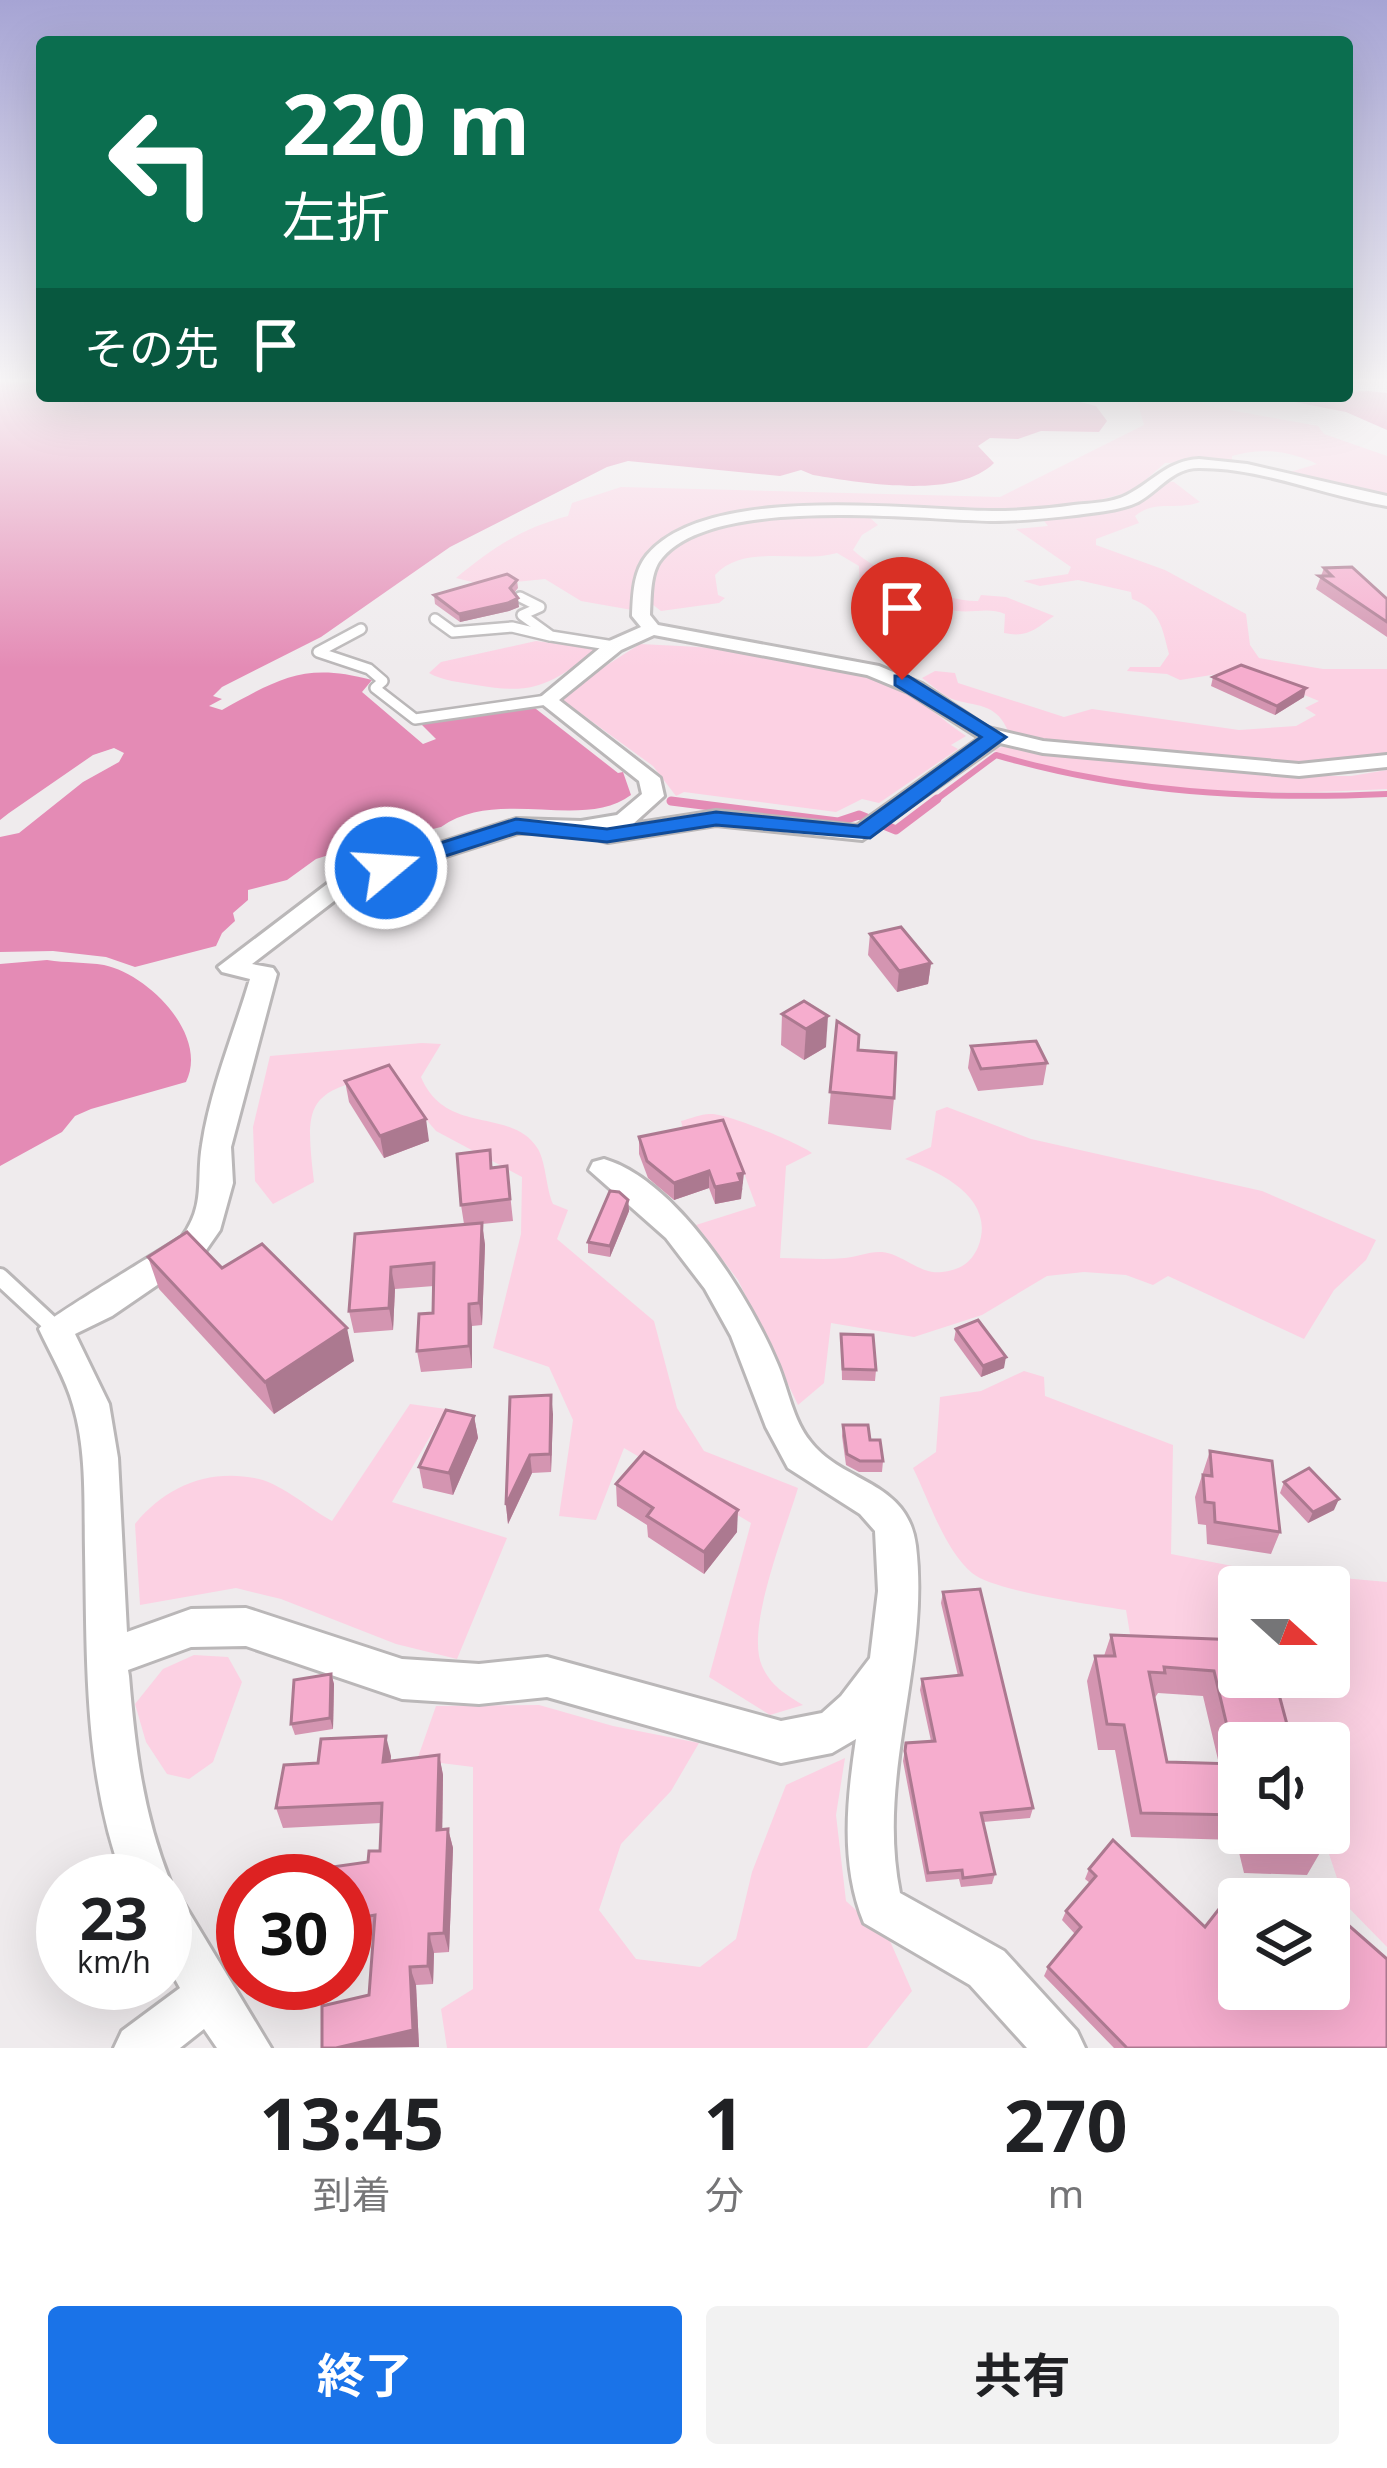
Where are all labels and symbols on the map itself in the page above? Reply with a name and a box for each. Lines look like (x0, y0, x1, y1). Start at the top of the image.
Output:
pin (851, 557, 953, 680)
position arrow (323, 805, 449, 931)
north arrow (1218, 1566, 1350, 1698)
speed limit sign: 30 (216, 1854, 372, 2010)

